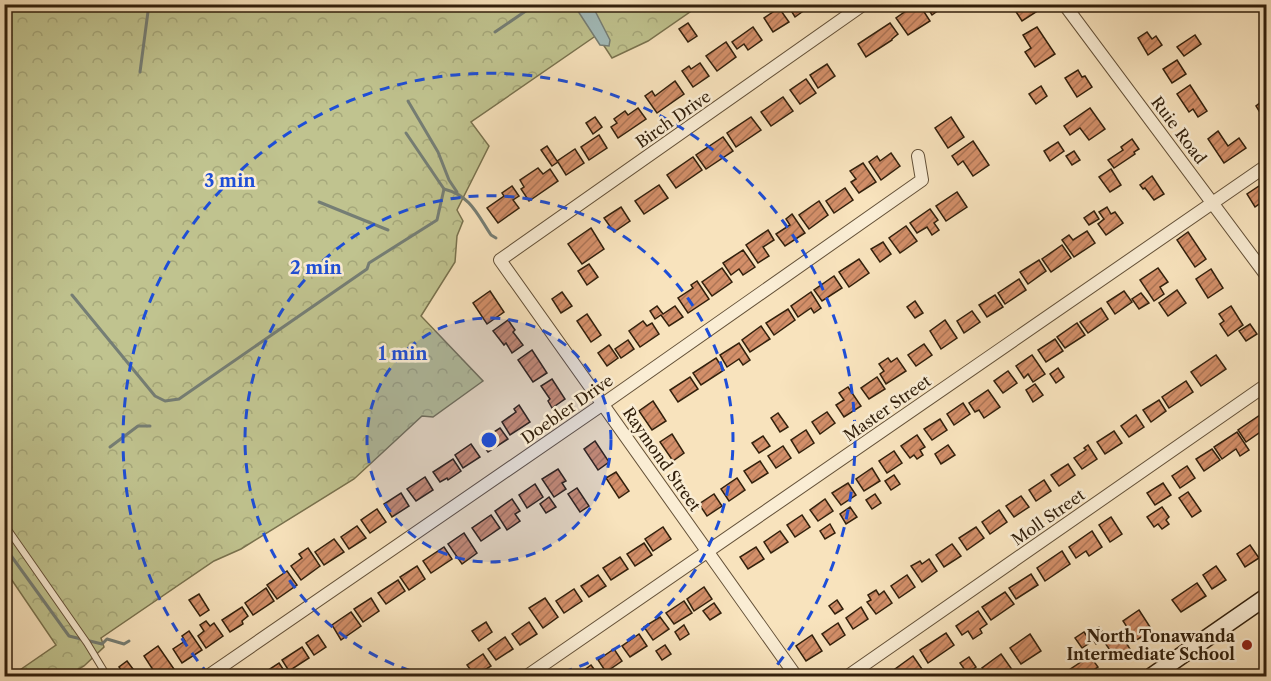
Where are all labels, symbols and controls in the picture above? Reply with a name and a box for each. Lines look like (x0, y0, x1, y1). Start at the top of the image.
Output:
street label: Birch Drive (632, 86, 714, 152)
street label: Ruie Road (1147, 92, 1211, 168)
text: 3 min (204, 170, 256, 192)
text: 2 min (290, 257, 343, 279)
text: 1 min (378, 343, 428, 365)
street label: Doebler Drive (517, 370, 617, 448)
street label: Master Street (839, 370, 935, 445)
street label: Raymond Street (619, 403, 706, 515)
centre of rings (479, 430, 499, 450)
street label: Moll Street (1008, 484, 1089, 549)
place label: North Tonawanda Intermediate School (1066, 626, 1236, 664)
marker: North Tonawanda Intermediate School (1240, 638, 1254, 652)

